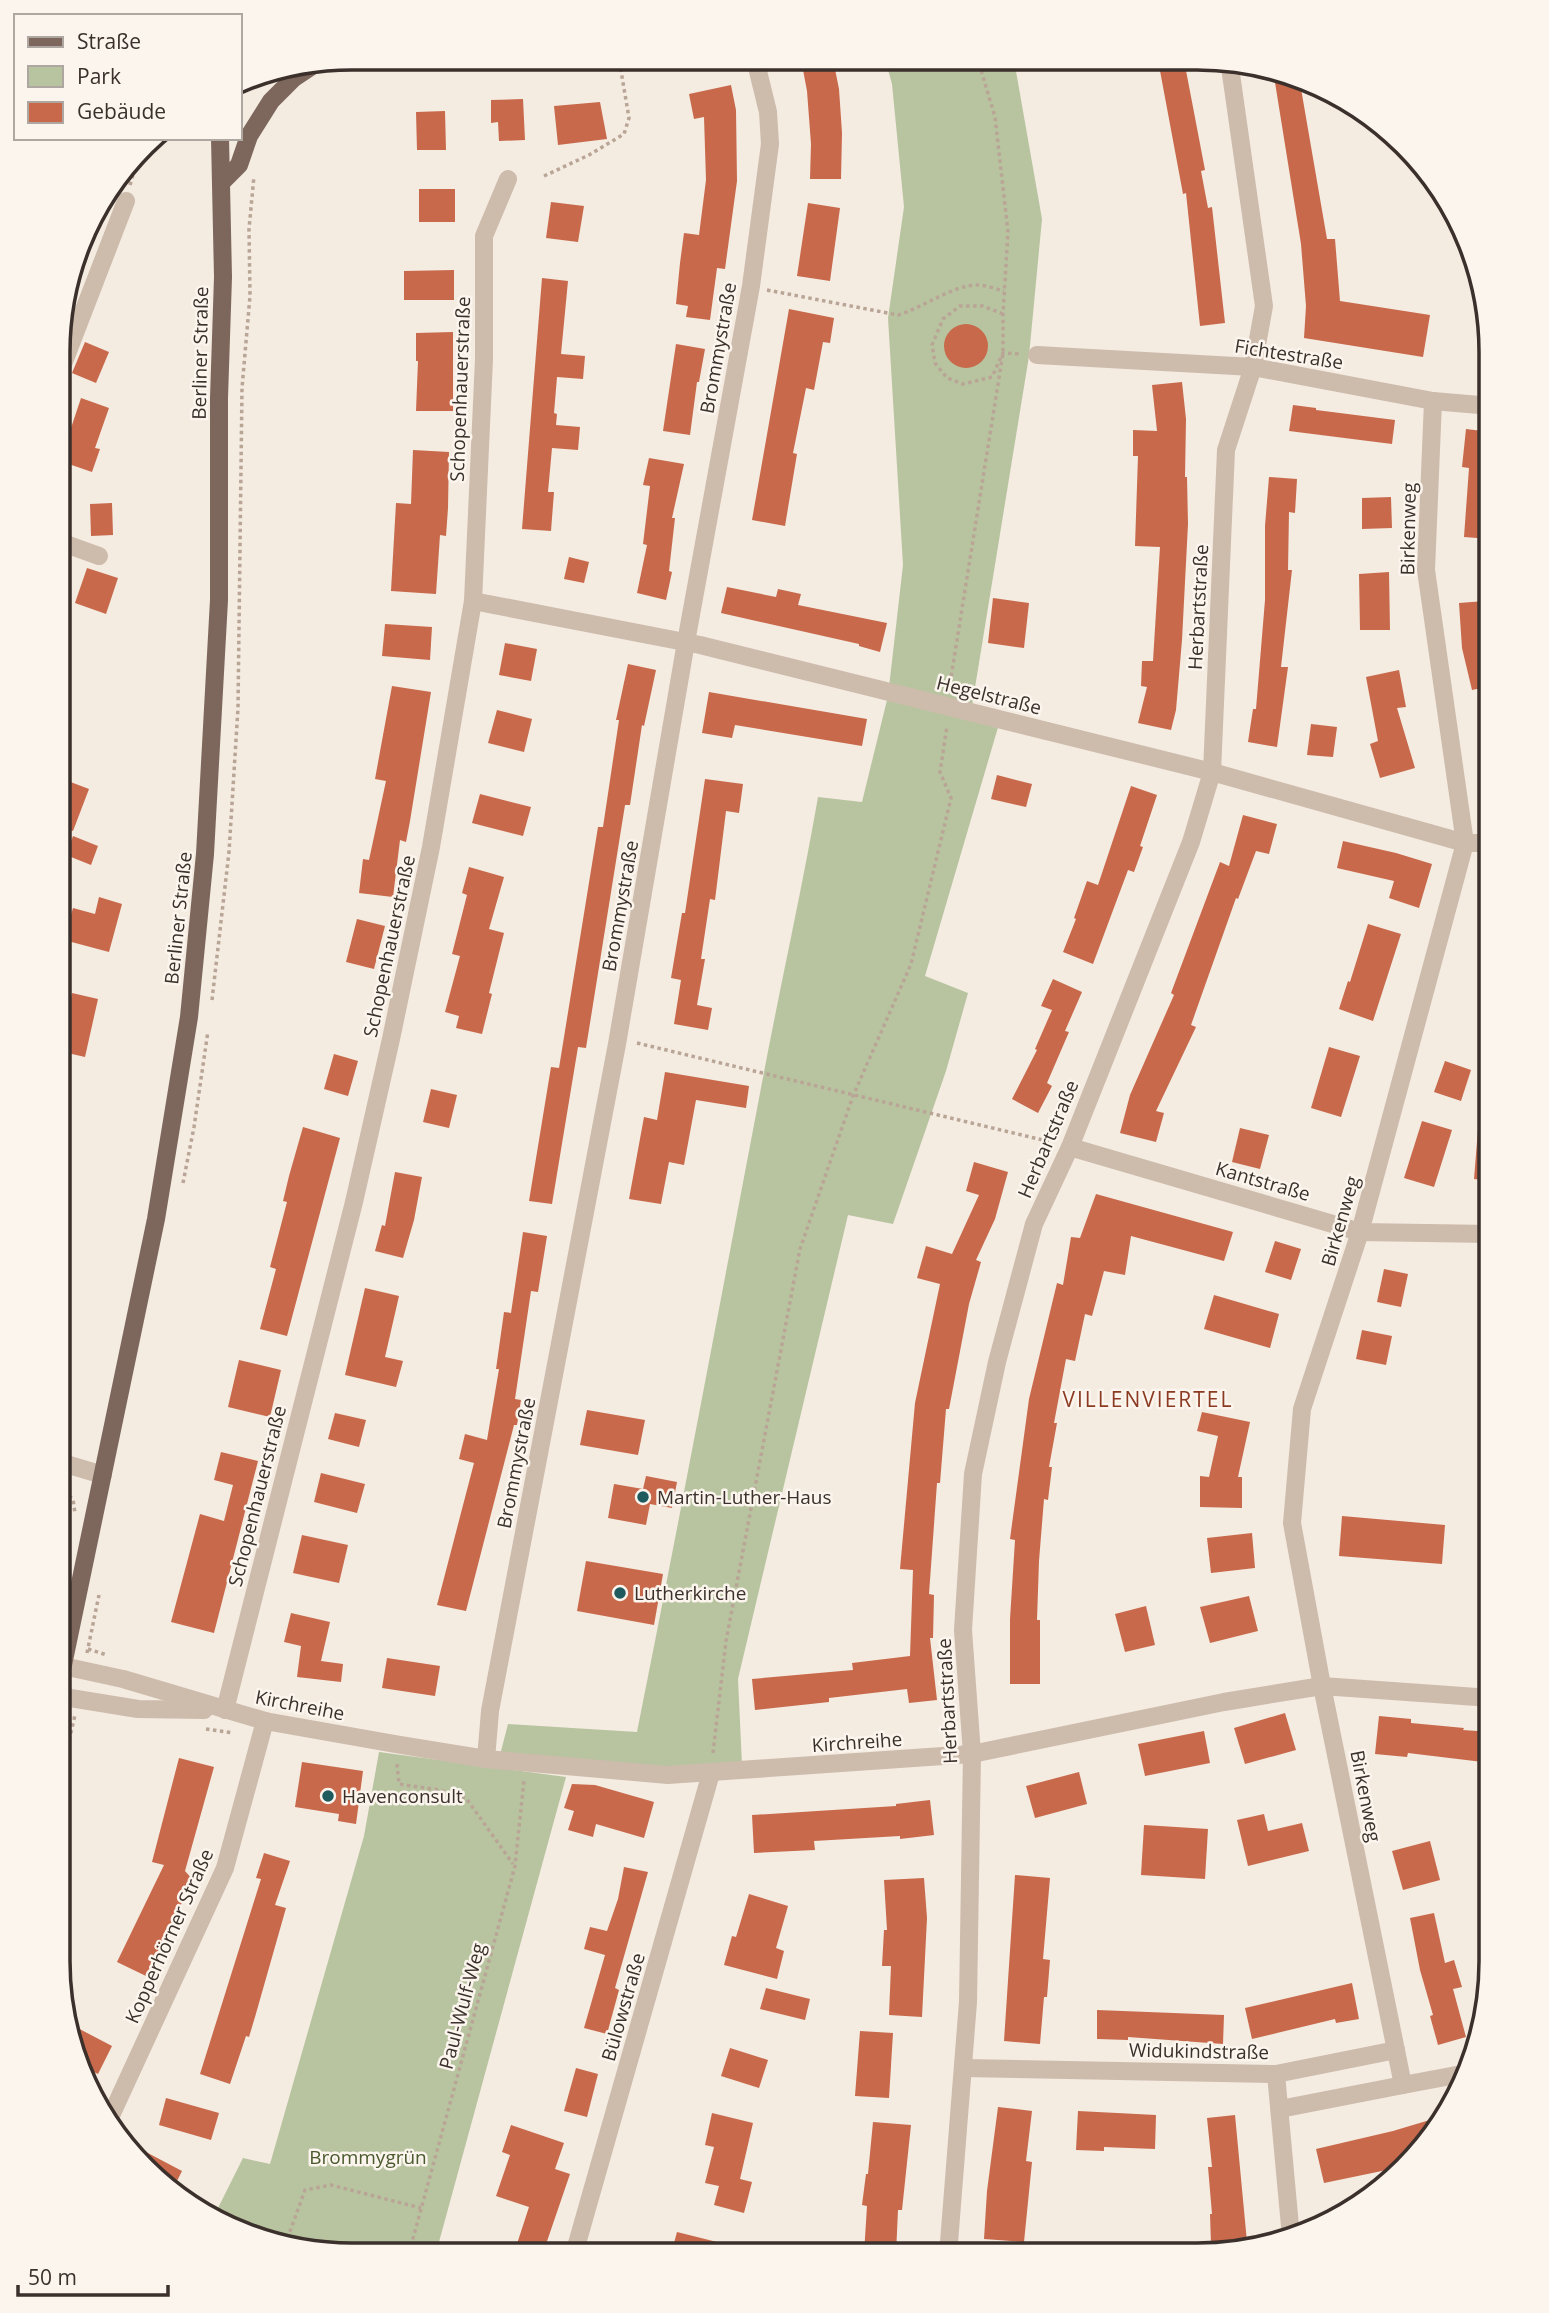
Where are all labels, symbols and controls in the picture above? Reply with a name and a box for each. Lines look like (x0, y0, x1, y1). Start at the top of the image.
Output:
legend (14, 14, 242, 140)
text: Straße (77, 27, 141, 55)
text: Park (77, 62, 121, 90)
text: Gebäude (77, 97, 166, 125)
street label: Brommystraße (694, 280, 742, 416)
street label: Berliner Straße (186, 286, 214, 420)
street label: Schopenhauerstraße (444, 296, 476, 482)
street label: Fichtestraße (1233, 333, 1345, 375)
street label: Birkenweg (1394, 482, 1422, 576)
street label: Herbartstraße (1182, 543, 1214, 671)
street label: Hegelstraße (934, 669, 1044, 721)
street label: Brommystraße (596, 838, 644, 974)
street label: Berliner Straße (158, 850, 198, 986)
street label: Schopenhauerstraße (357, 853, 421, 1039)
street label: Herbartstraße (1011, 1076, 1085, 1202)
street label: Kantstraße (1213, 1155, 1313, 1207)
street label: Birkenweg (1315, 1173, 1365, 1269)
district label: VILLENVIERTEL (1062, 1385, 1234, 1413)
street label: Brommystraße (491, 1395, 541, 1531)
street label: Schopenhauerstraße (222, 1403, 292, 1589)
place label: Martin-Luther-Haus (657, 1484, 832, 1510)
marker: Martin-Luther-Haus (635, 1489, 651, 1505)
place label: Lutherkirche (634, 1580, 746, 1606)
marker: Lutherkirche (612, 1585, 628, 1601)
street label: Herbartstraße (931, 1637, 963, 1765)
street label: Kirchreihe (253, 1684, 347, 1726)
street label: Kirchreihe (811, 1726, 903, 1758)
street label: Birkenweg (1344, 1748, 1388, 1844)
place label: Havenconsult (342, 1783, 463, 1809)
marker: Havenconsult (320, 1788, 336, 1804)
street label: Kopperhörner Straße (119, 1845, 219, 2027)
street label: Paul-Wulf-Weg (433, 1940, 491, 2072)
street label: Bülowstraße (595, 1950, 651, 2064)
street label: Widukindstraße (1129, 2037, 1269, 2065)
park label: Brommygrün (309, 2144, 427, 2170)
scale bar (18, 2254, 168, 2298)
text: 50 m (28, 2263, 77, 2291)

